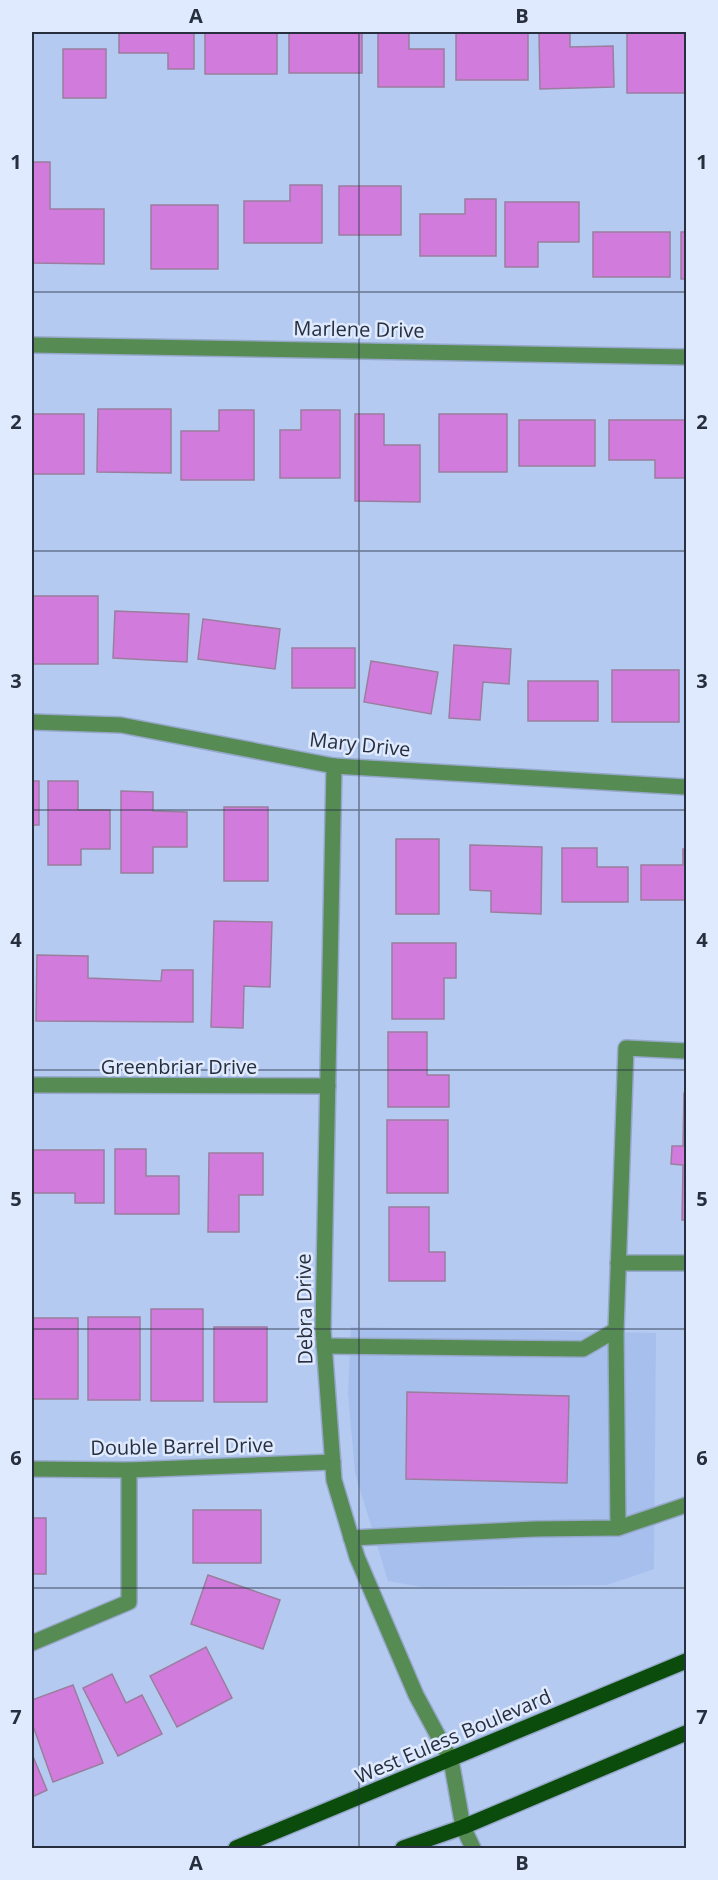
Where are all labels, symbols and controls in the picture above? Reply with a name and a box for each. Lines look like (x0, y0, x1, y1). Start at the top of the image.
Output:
text: A (189, 2, 203, 29)
text: B (515, 2, 529, 29)
text: 1 (10, 148, 22, 175)
text: 1 (696, 148, 708, 175)
street label: Marlene Drive (293, 314, 425, 344)
text: 2 (10, 408, 22, 435)
text: 2 (696, 408, 708, 435)
text: 3 (10, 667, 22, 694)
text: 3 (696, 667, 708, 694)
street label: Mary Drive (308, 725, 412, 763)
text: 4 (10, 926, 22, 953)
text: 4 (696, 926, 708, 953)
street label: Greenbriar Drive (101, 1053, 257, 1080)
text: 5 (10, 1185, 22, 1212)
text: 5 (696, 1185, 708, 1212)
street label: Debra Drive (290, 1253, 318, 1365)
street label: Double Barrel Drive (90, 1431, 274, 1461)
text: 6 (10, 1444, 22, 1471)
text: 6 (696, 1444, 708, 1471)
street label: West Euless Boulevard (351, 1682, 555, 1790)
text: 7 (10, 1703, 22, 1730)
text: 7 (696, 1703, 708, 1730)
text: A (189, 1849, 203, 1876)
text: B (515, 1849, 529, 1876)

